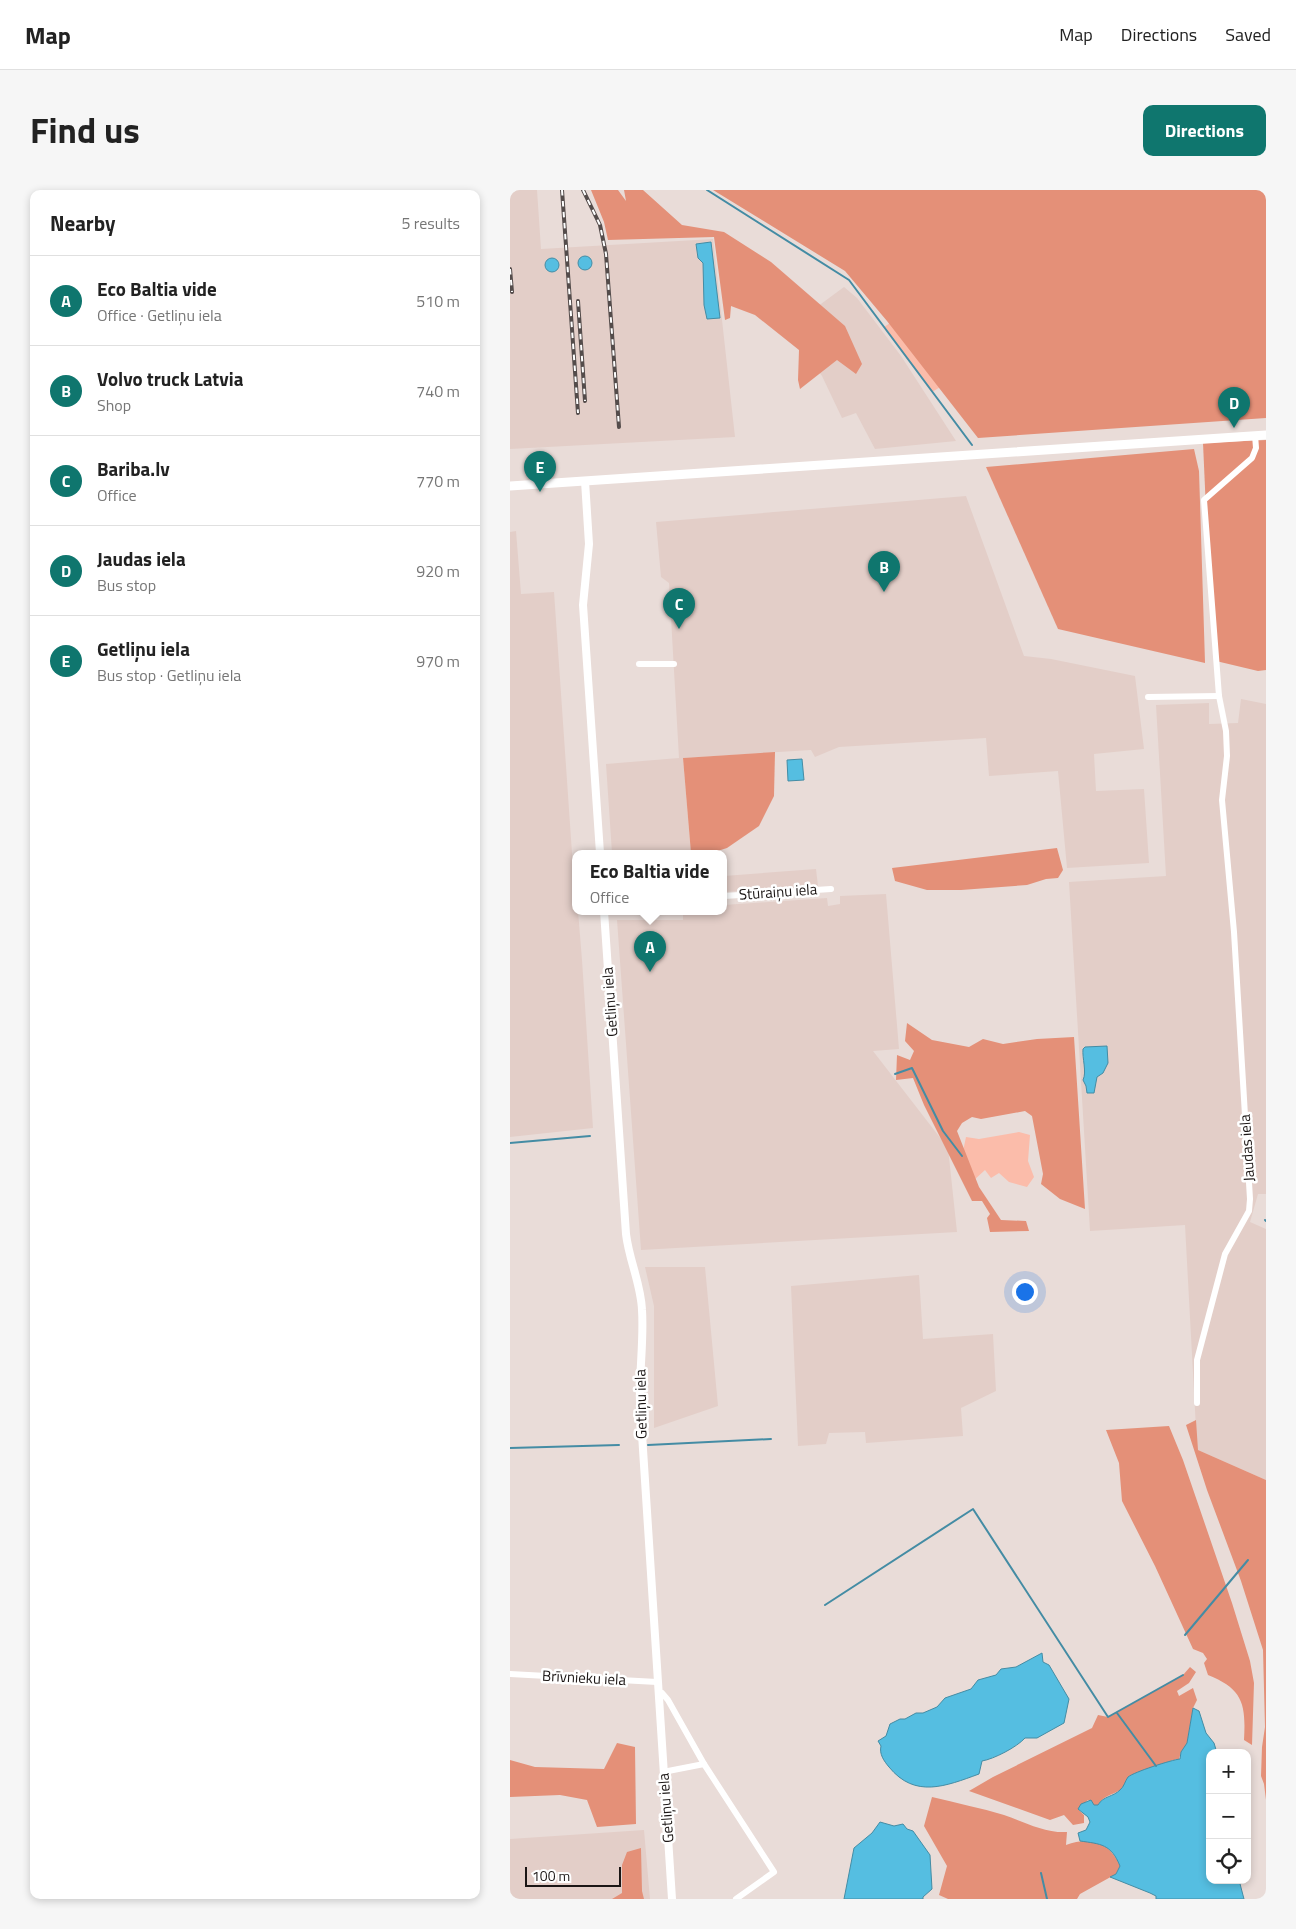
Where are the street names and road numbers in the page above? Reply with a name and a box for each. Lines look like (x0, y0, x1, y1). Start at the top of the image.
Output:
street label: Stūraiņu iela (738, 877, 818, 906)
street label: Getliņu iela (596, 966, 623, 1038)
street label: Jaudas iela (1233, 1113, 1260, 1182)
street label: Getliņu iela (628, 1368, 653, 1439)
street label: Brīvnieku iela (541, 1664, 627, 1691)
street label: Getliņu iela (652, 1772, 679, 1844)

